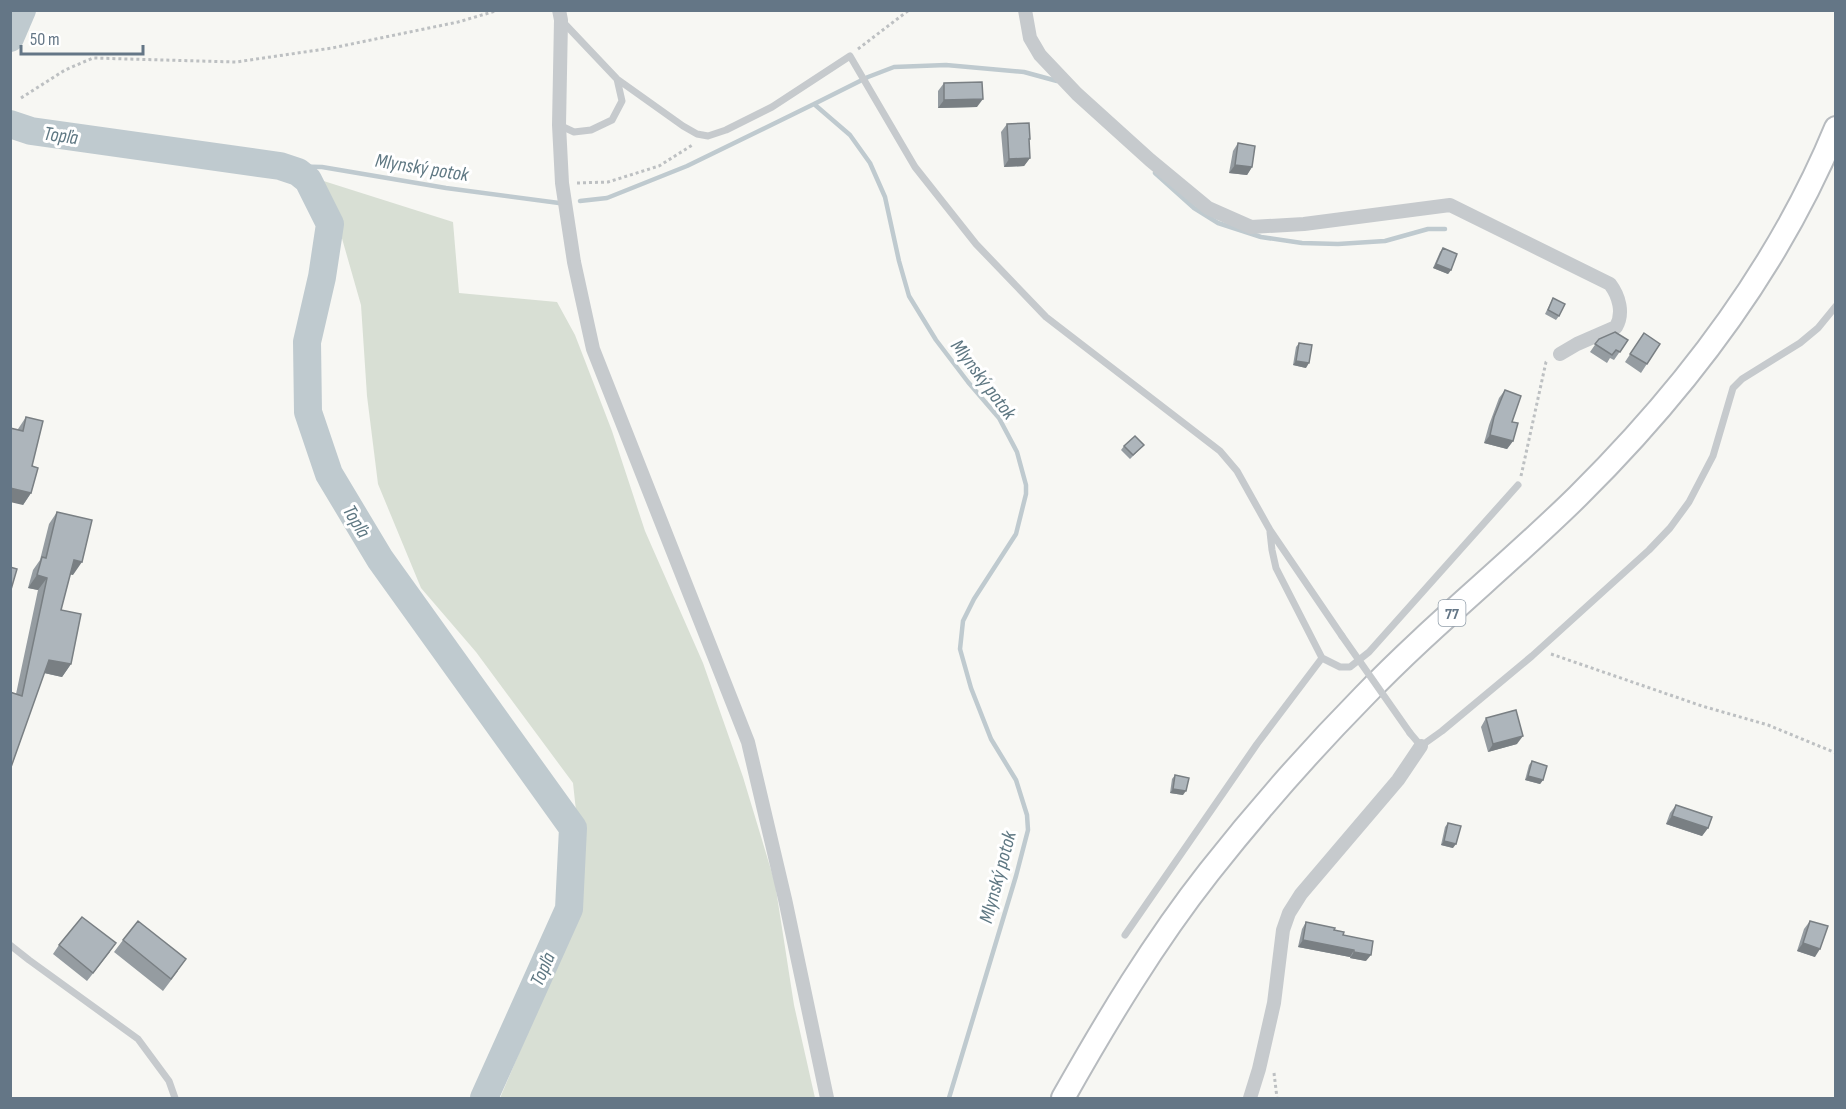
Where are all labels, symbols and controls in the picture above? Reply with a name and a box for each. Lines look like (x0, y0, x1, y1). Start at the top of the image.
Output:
scale bar (21, 18, 142, 56)
text: 50 m (30, 29, 60, 50)
water label: Topľa (42, 122, 79, 150)
water label: Mlynský potok (374, 149, 471, 187)
water label: Mlynský potok (945, 335, 1021, 425)
water label: Topľa (337, 501, 375, 542)
road number: 77 (1438, 600, 1466, 626)
water label: Mlynský potok (974, 828, 1022, 926)
water label: Topľa (525, 949, 561, 990)

